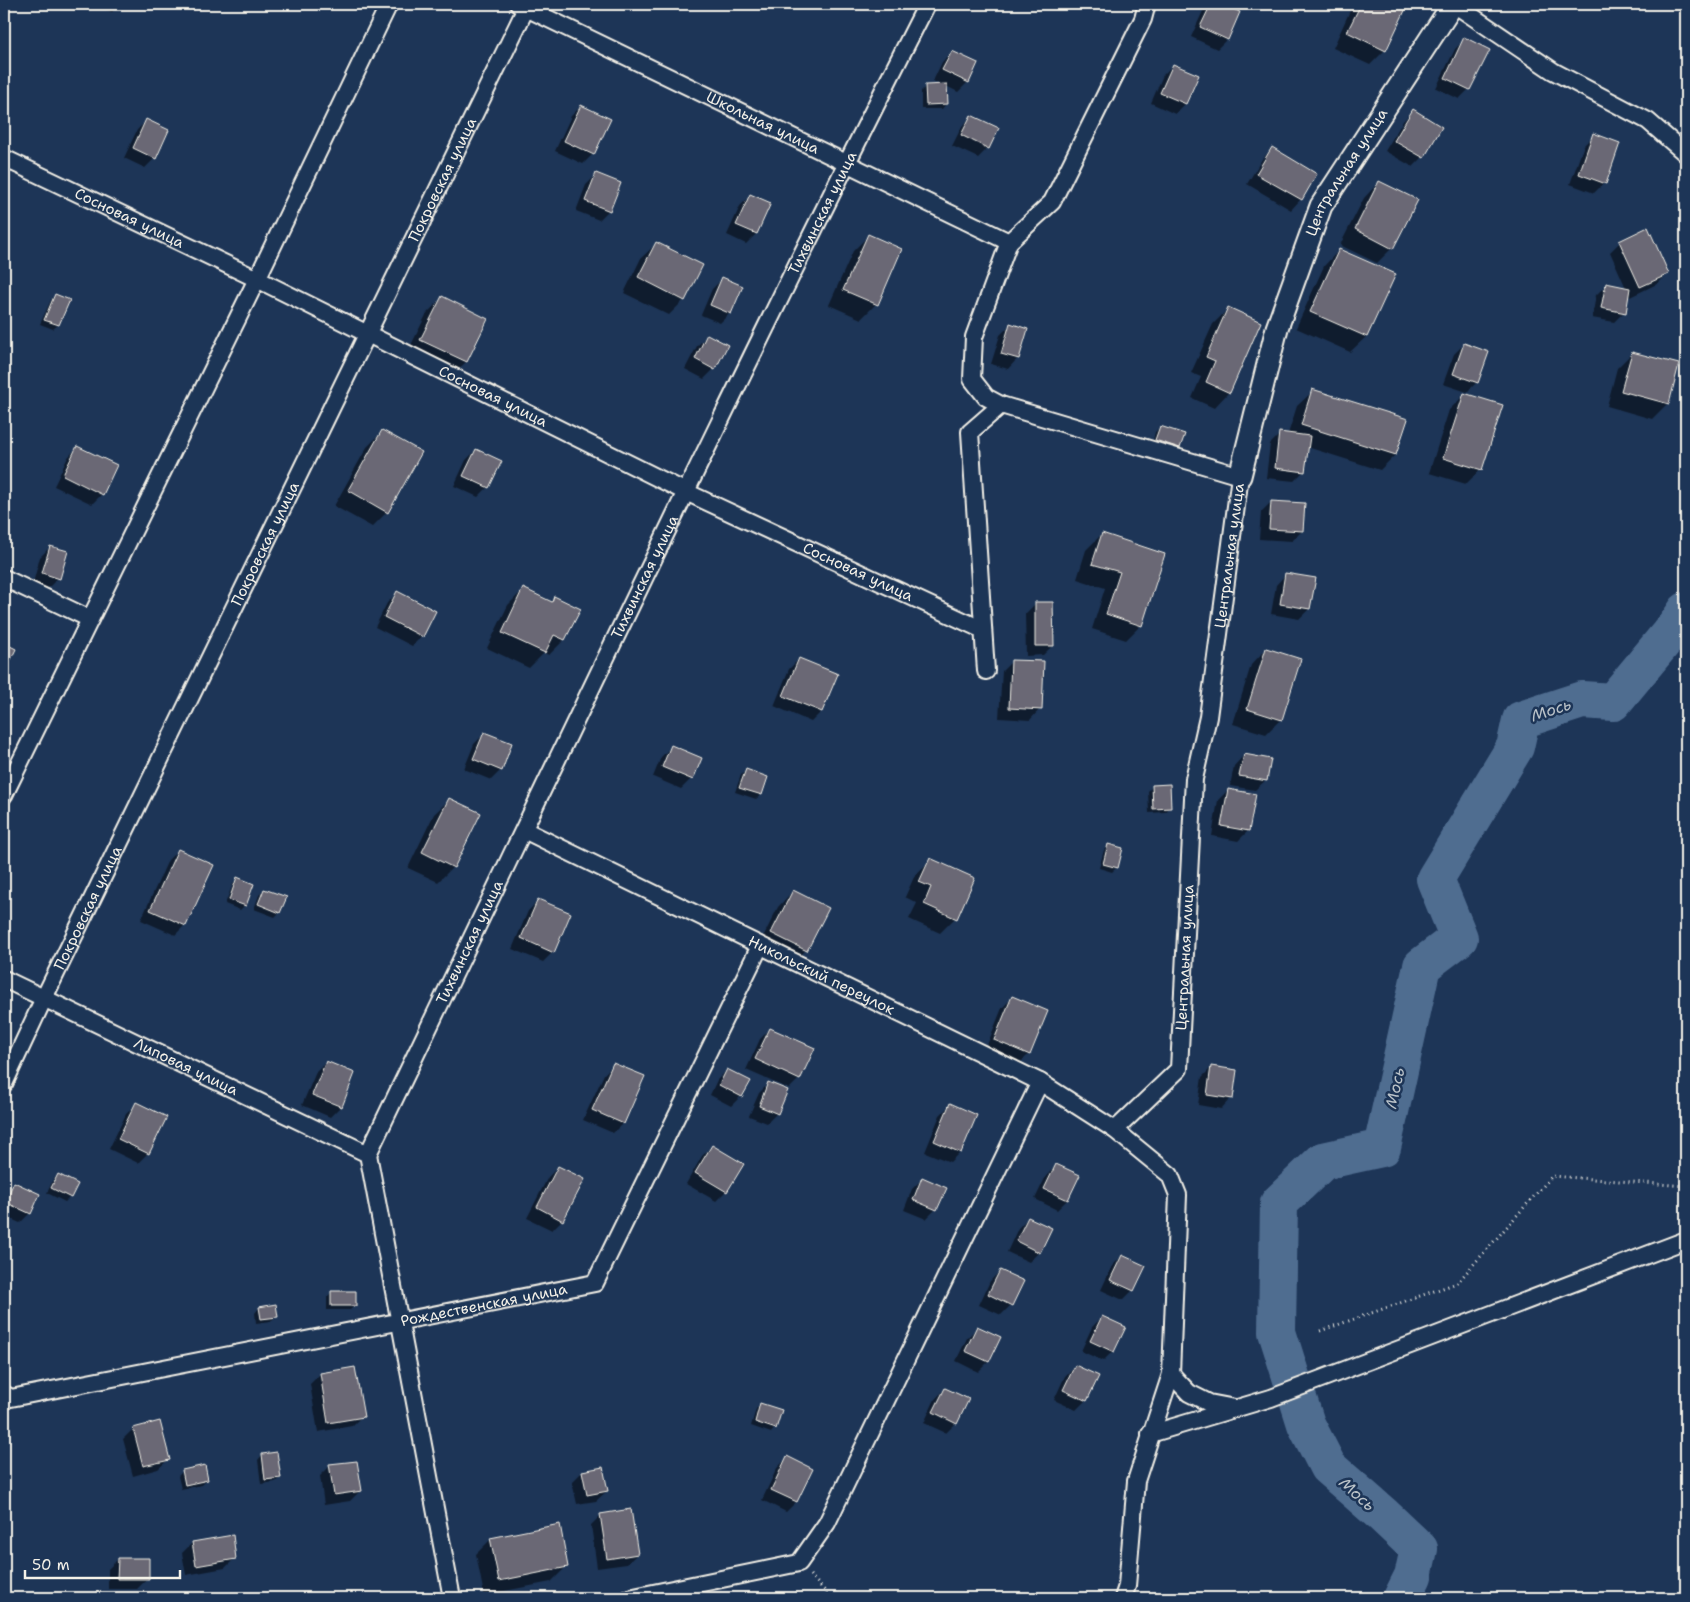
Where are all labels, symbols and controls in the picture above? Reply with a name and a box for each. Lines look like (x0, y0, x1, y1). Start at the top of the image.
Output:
street label: Школьная улица (703, 87, 823, 159)
street label: Центральная улица (1301, 104, 1393, 239)
street label: Покровская улица (404, 114, 481, 245)
street label: Тихвинская улица (783, 147, 862, 278)
street label: Сосновая улица (71, 183, 188, 253)
street label: Сосновая улица (435, 361, 551, 432)
street label: Покровская улица (226, 478, 304, 609)
street label: Центральная улица (1210, 481, 1249, 630)
street label: Тихвинская улица (606, 511, 683, 642)
street label: Сосновая улица (800, 538, 917, 606)
water label: Мось (1528, 694, 1574, 726)
street label: Покровская улица (49, 842, 127, 973)
street label: Тихвинская улица (431, 876, 508, 1007)
street label: Центральная улица (1171, 883, 1199, 1031)
street label: Никольский переулок (745, 931, 898, 1019)
street label: Липовая улица (131, 1033, 242, 1100)
water label: Мось (1380, 1066, 1410, 1110)
street label: Рождественская улица (399, 1279, 569, 1331)
water label: Мось (1335, 1472, 1379, 1516)
scale bar (25, 1547, 180, 1579)
text: 50 m (32, 1555, 70, 1575)

